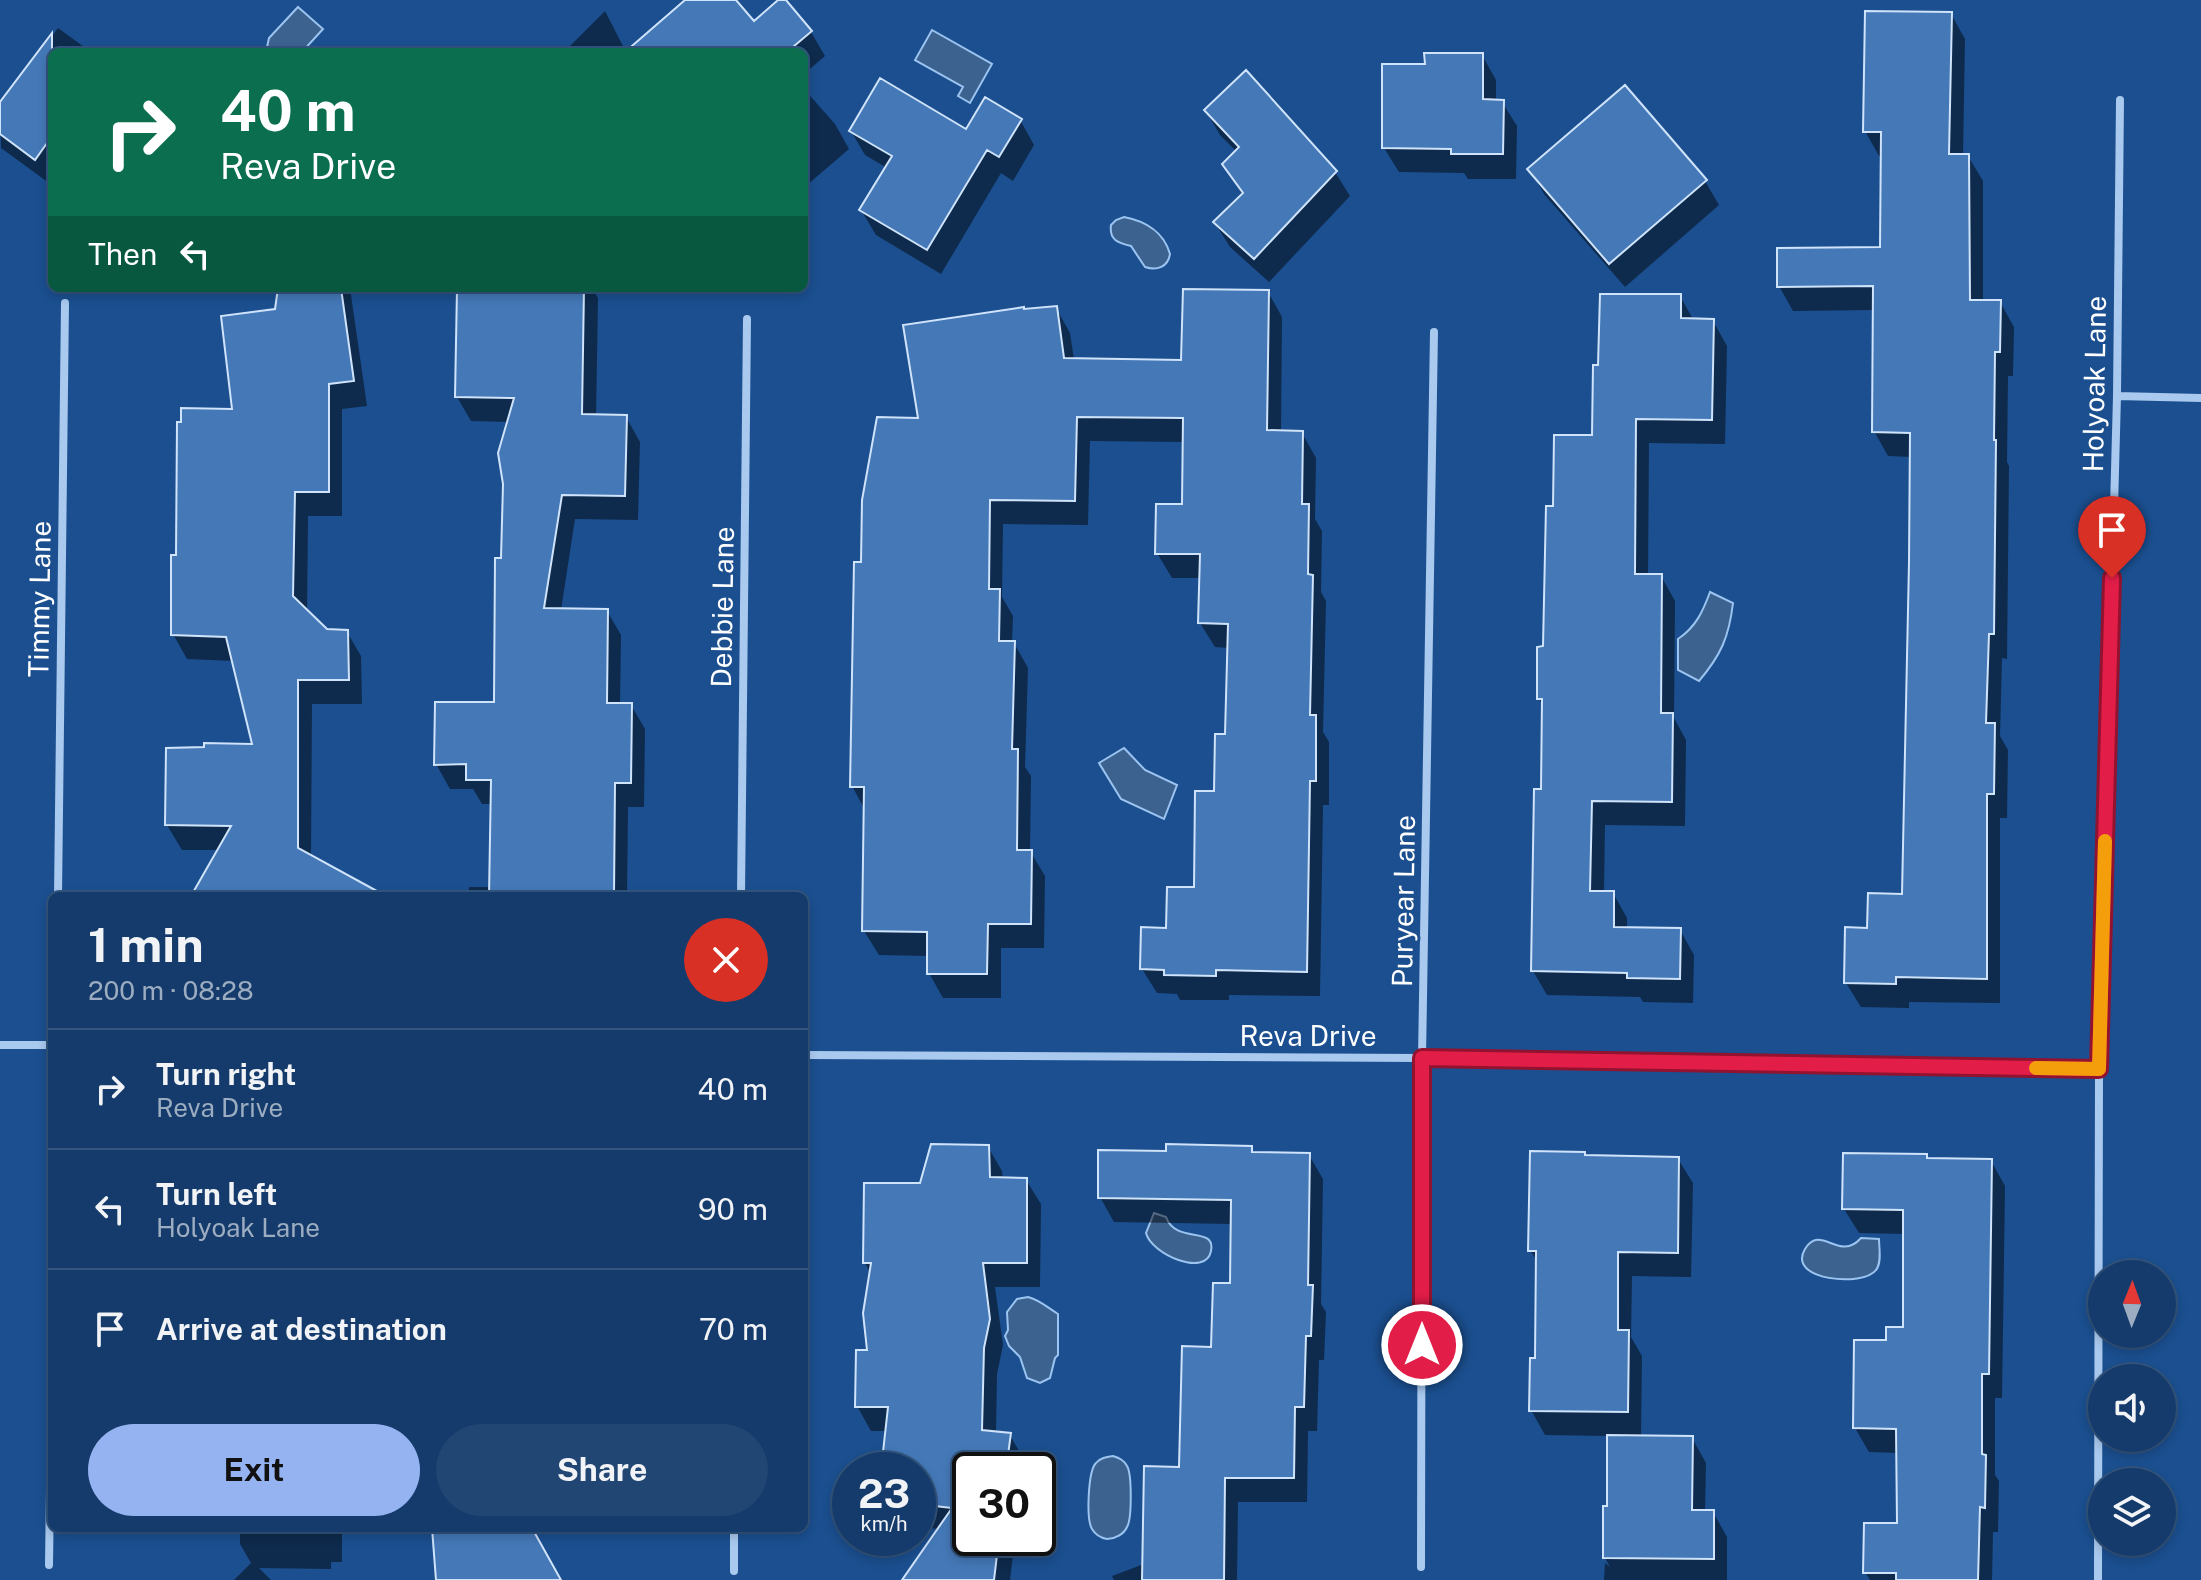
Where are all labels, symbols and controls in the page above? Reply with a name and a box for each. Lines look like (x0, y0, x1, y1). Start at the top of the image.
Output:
text: 40 m (220, 78, 356, 144)
icon: right (88, 80, 192, 184)
text: Reva Drive (220, 145, 396, 187)
icon: left (173, 232, 217, 276)
text: Then (88, 236, 157, 272)
street label: Holyoak Lane (2076, 295, 2112, 473)
pin (2078, 496, 2146, 578)
icon: arrive (2090, 508, 2134, 552)
street label: Timmy Lane (21, 520, 57, 678)
street label: Debbie Lane (704, 526, 740, 688)
street label: Puryear Lane (1385, 815, 1421, 987)
text: 1 min (88, 916, 204, 973)
button: close (684, 918, 768, 1002)
text: 200 m · 08:28 (88, 975, 254, 1006)
street label: Reva Drive (1239, 1019, 1377, 1052)
text: Turn right (156, 1056, 296, 1092)
icon: right (88, 1067, 132, 1111)
text: 40 m (698, 1071, 768, 1107)
text: Reva Drive (156, 1092, 283, 1123)
text: Turn left (156, 1176, 277, 1212)
icon: left (88, 1187, 132, 1231)
text: 90 m (698, 1191, 768, 1227)
text: Holyoak Lane (156, 1212, 320, 1243)
north arrow (2088, 1260, 2176, 1348)
map controls (2088, 1260, 2176, 1556)
position arrow (1380, 1303, 1464, 1387)
icon: arrive (88, 1307, 132, 1351)
text: Arrive at destination (156, 1311, 447, 1347)
text: 70 m (699, 1311, 768, 1347)
button: sound (2088, 1364, 2176, 1452)
button: Exit (88, 1424, 420, 1516)
button: Share (436, 1424, 768, 1516)
speed limit sign: 30 (952, 1452, 1056, 1556)
button: layers (2088, 1468, 2176, 1556)
text: 23 (858, 1470, 910, 1517)
text: km/h (860, 1512, 908, 1536)

